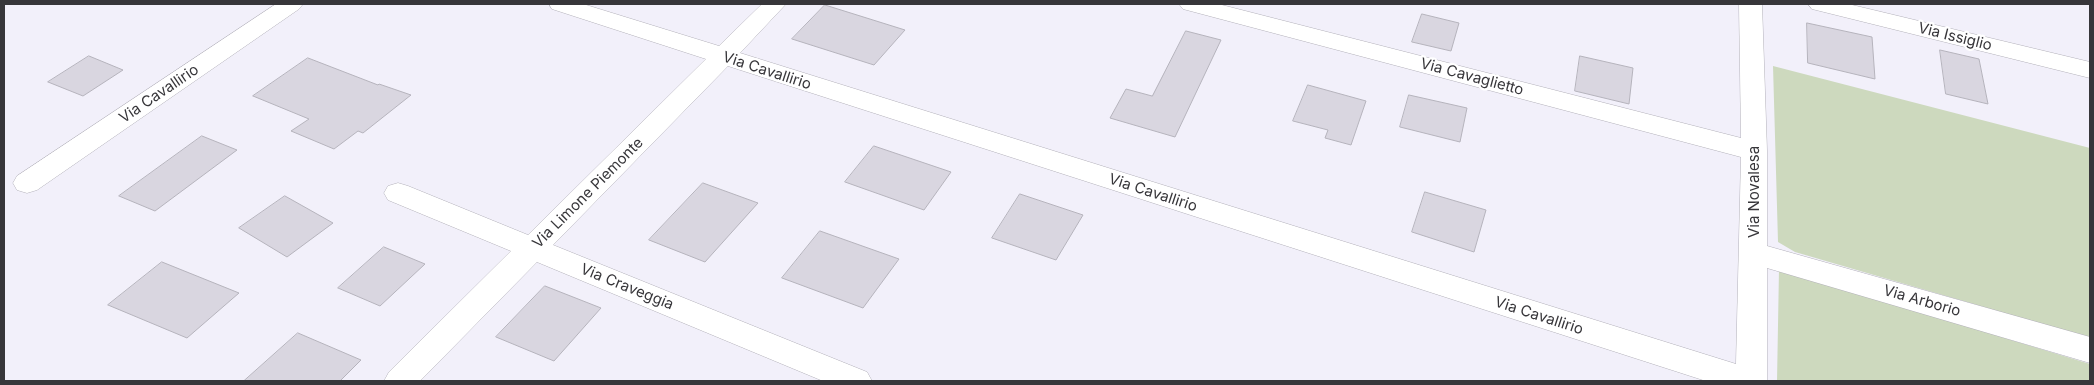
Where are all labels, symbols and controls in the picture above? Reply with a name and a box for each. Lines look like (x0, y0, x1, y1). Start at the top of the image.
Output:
street label: Via Issiglio (1916, 19, 1994, 55)
street label: Via Cavallirio (720, 48, 814, 94)
street label: Via Cavaglietto (1418, 55, 1526, 99)
street label: Via Cavallirio (116, 61, 202, 127)
street label: Via Limone Piemonte (529, 134, 647, 252)
street label: Via Novalesa (1745, 146, 1763, 238)
street label: Via Cavallirio (1106, 170, 1200, 216)
street label: Via Craveggia (578, 260, 676, 314)
street label: Via Arborio (1881, 281, 1963, 321)
street label: Via Cavallirio (1492, 293, 1586, 339)

